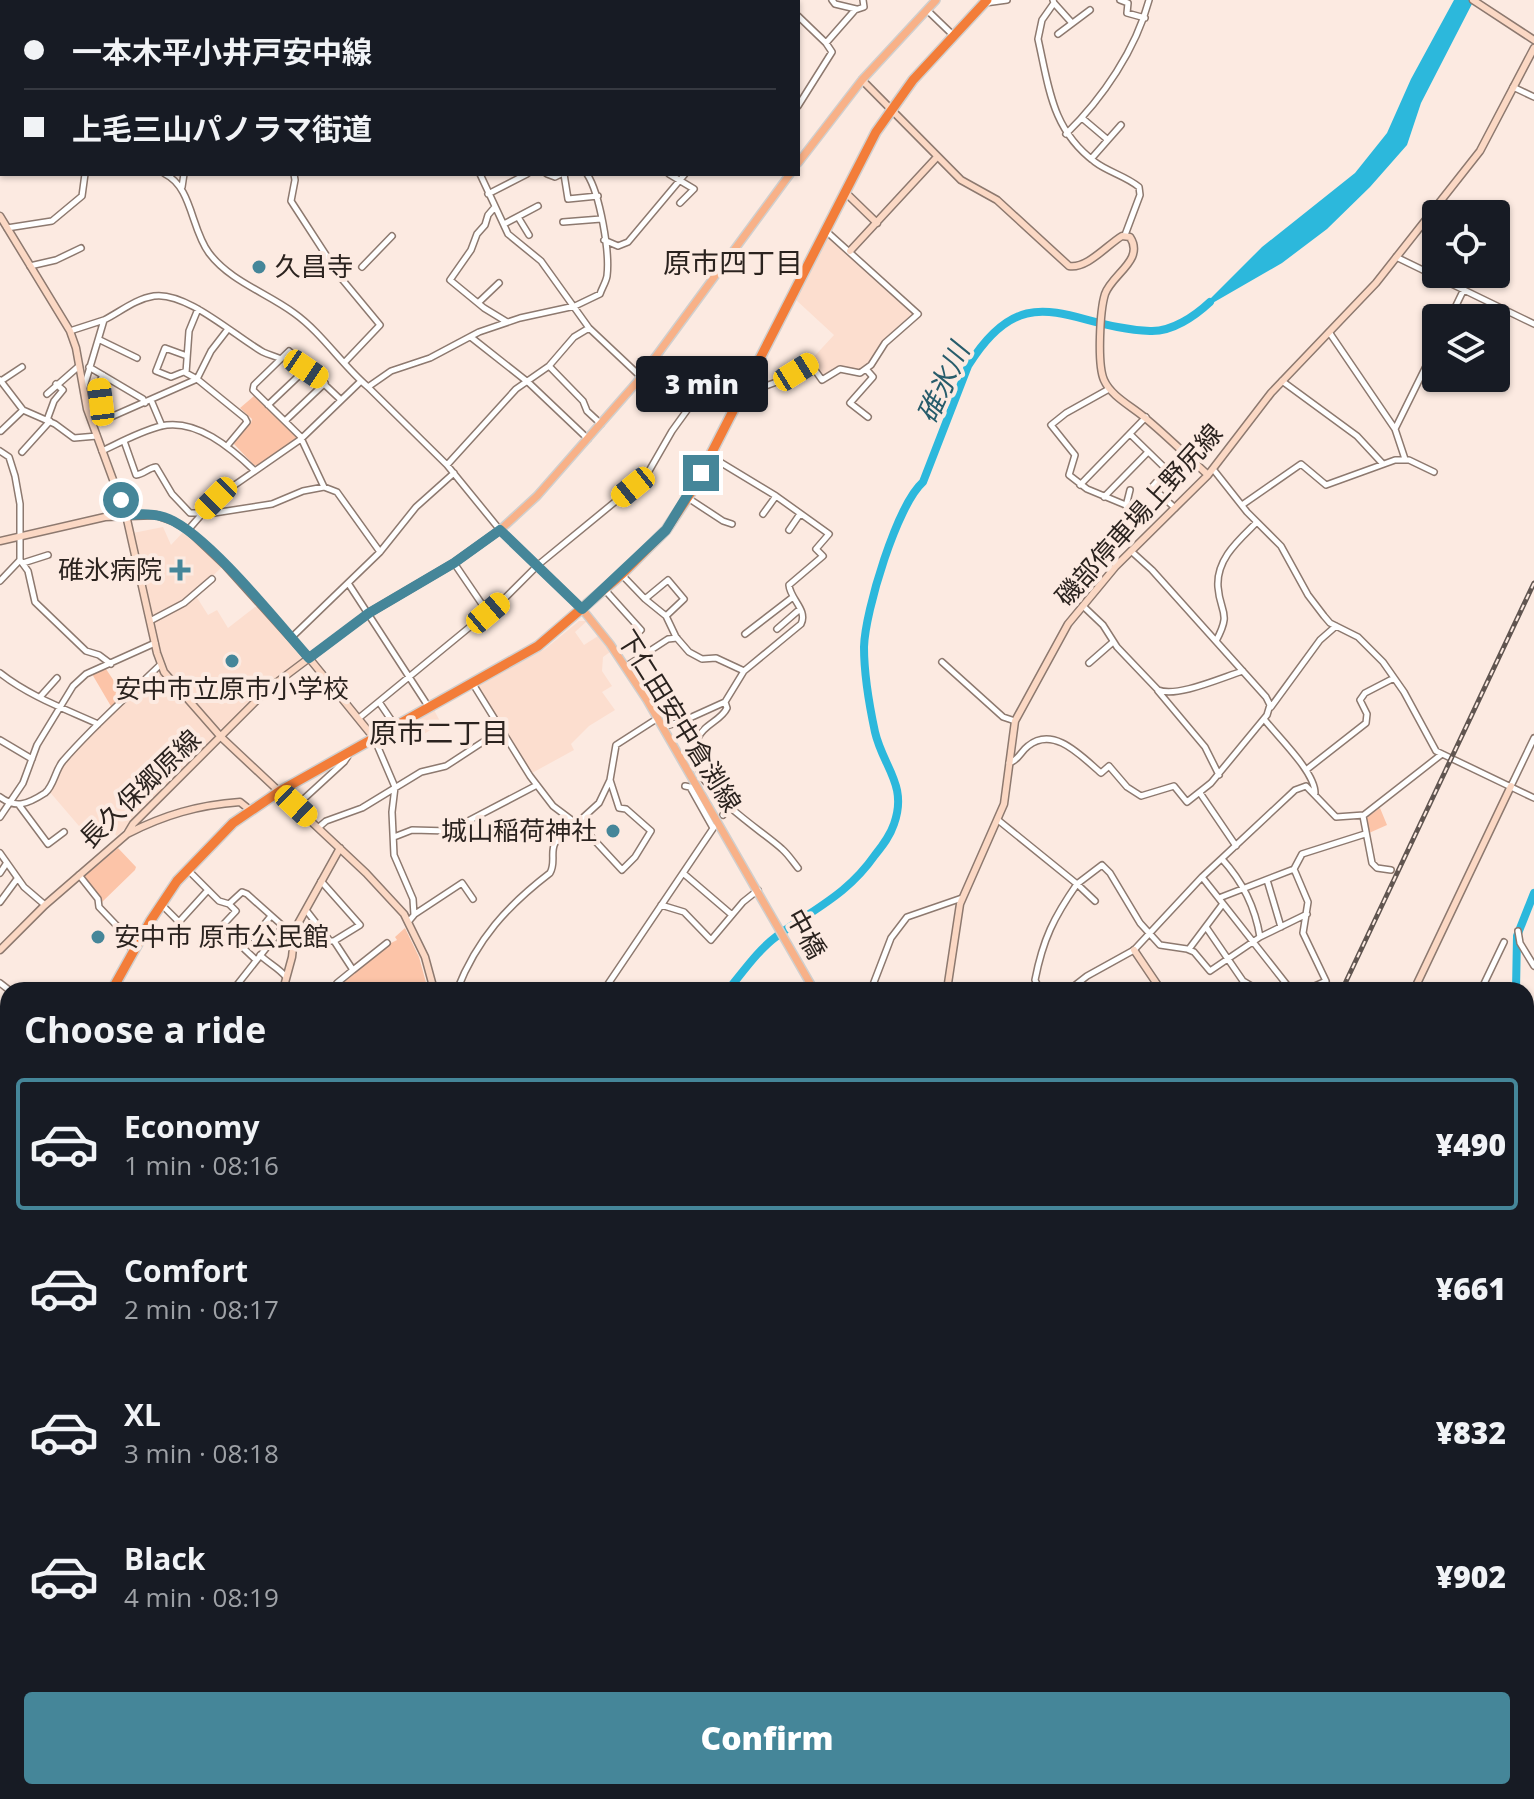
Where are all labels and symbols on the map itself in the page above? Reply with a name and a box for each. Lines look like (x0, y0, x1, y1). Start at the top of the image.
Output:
district label: 原市四丁目 (663, 243, 803, 281)
place label: 久昌寺 (275, 248, 353, 284)
marker: 久昌寺 (250, 258, 268, 276)
water label: 碓氷川 (907, 334, 978, 429)
car (279, 346, 333, 392)
car (769, 349, 823, 395)
callout: 3 min (635, 357, 767, 413)
car (86, 377, 116, 427)
street label: 磯部停車場上野尻線 (1047, 415, 1230, 613)
route end (683, 455, 719, 491)
car (607, 463, 659, 511)
car (191, 473, 241, 523)
route start (103, 482, 139, 518)
place label: 碓氷病院 (58, 551, 162, 587)
marker: 碓氷病院 (169, 559, 191, 581)
car (462, 588, 514, 638)
street label: 下仁田安中倉渕線 (609, 623, 750, 818)
marker: 安中市立原市小学校 (223, 652, 241, 670)
place label: 安中市立原市小学校 (115, 670, 349, 706)
district label: 原市二丁目 (369, 713, 509, 751)
street label: 長久保郷原線 (71, 721, 208, 855)
car (270, 781, 322, 831)
place label: 城山稲荷神社 (441, 812, 597, 848)
marker: 城山稲荷神社 (604, 822, 622, 840)
street label: 中橋 (779, 902, 835, 965)
place label: 安中市 原市公民館 (114, 918, 329, 954)
marker: 安中市 原市公民館 (89, 928, 107, 946)

